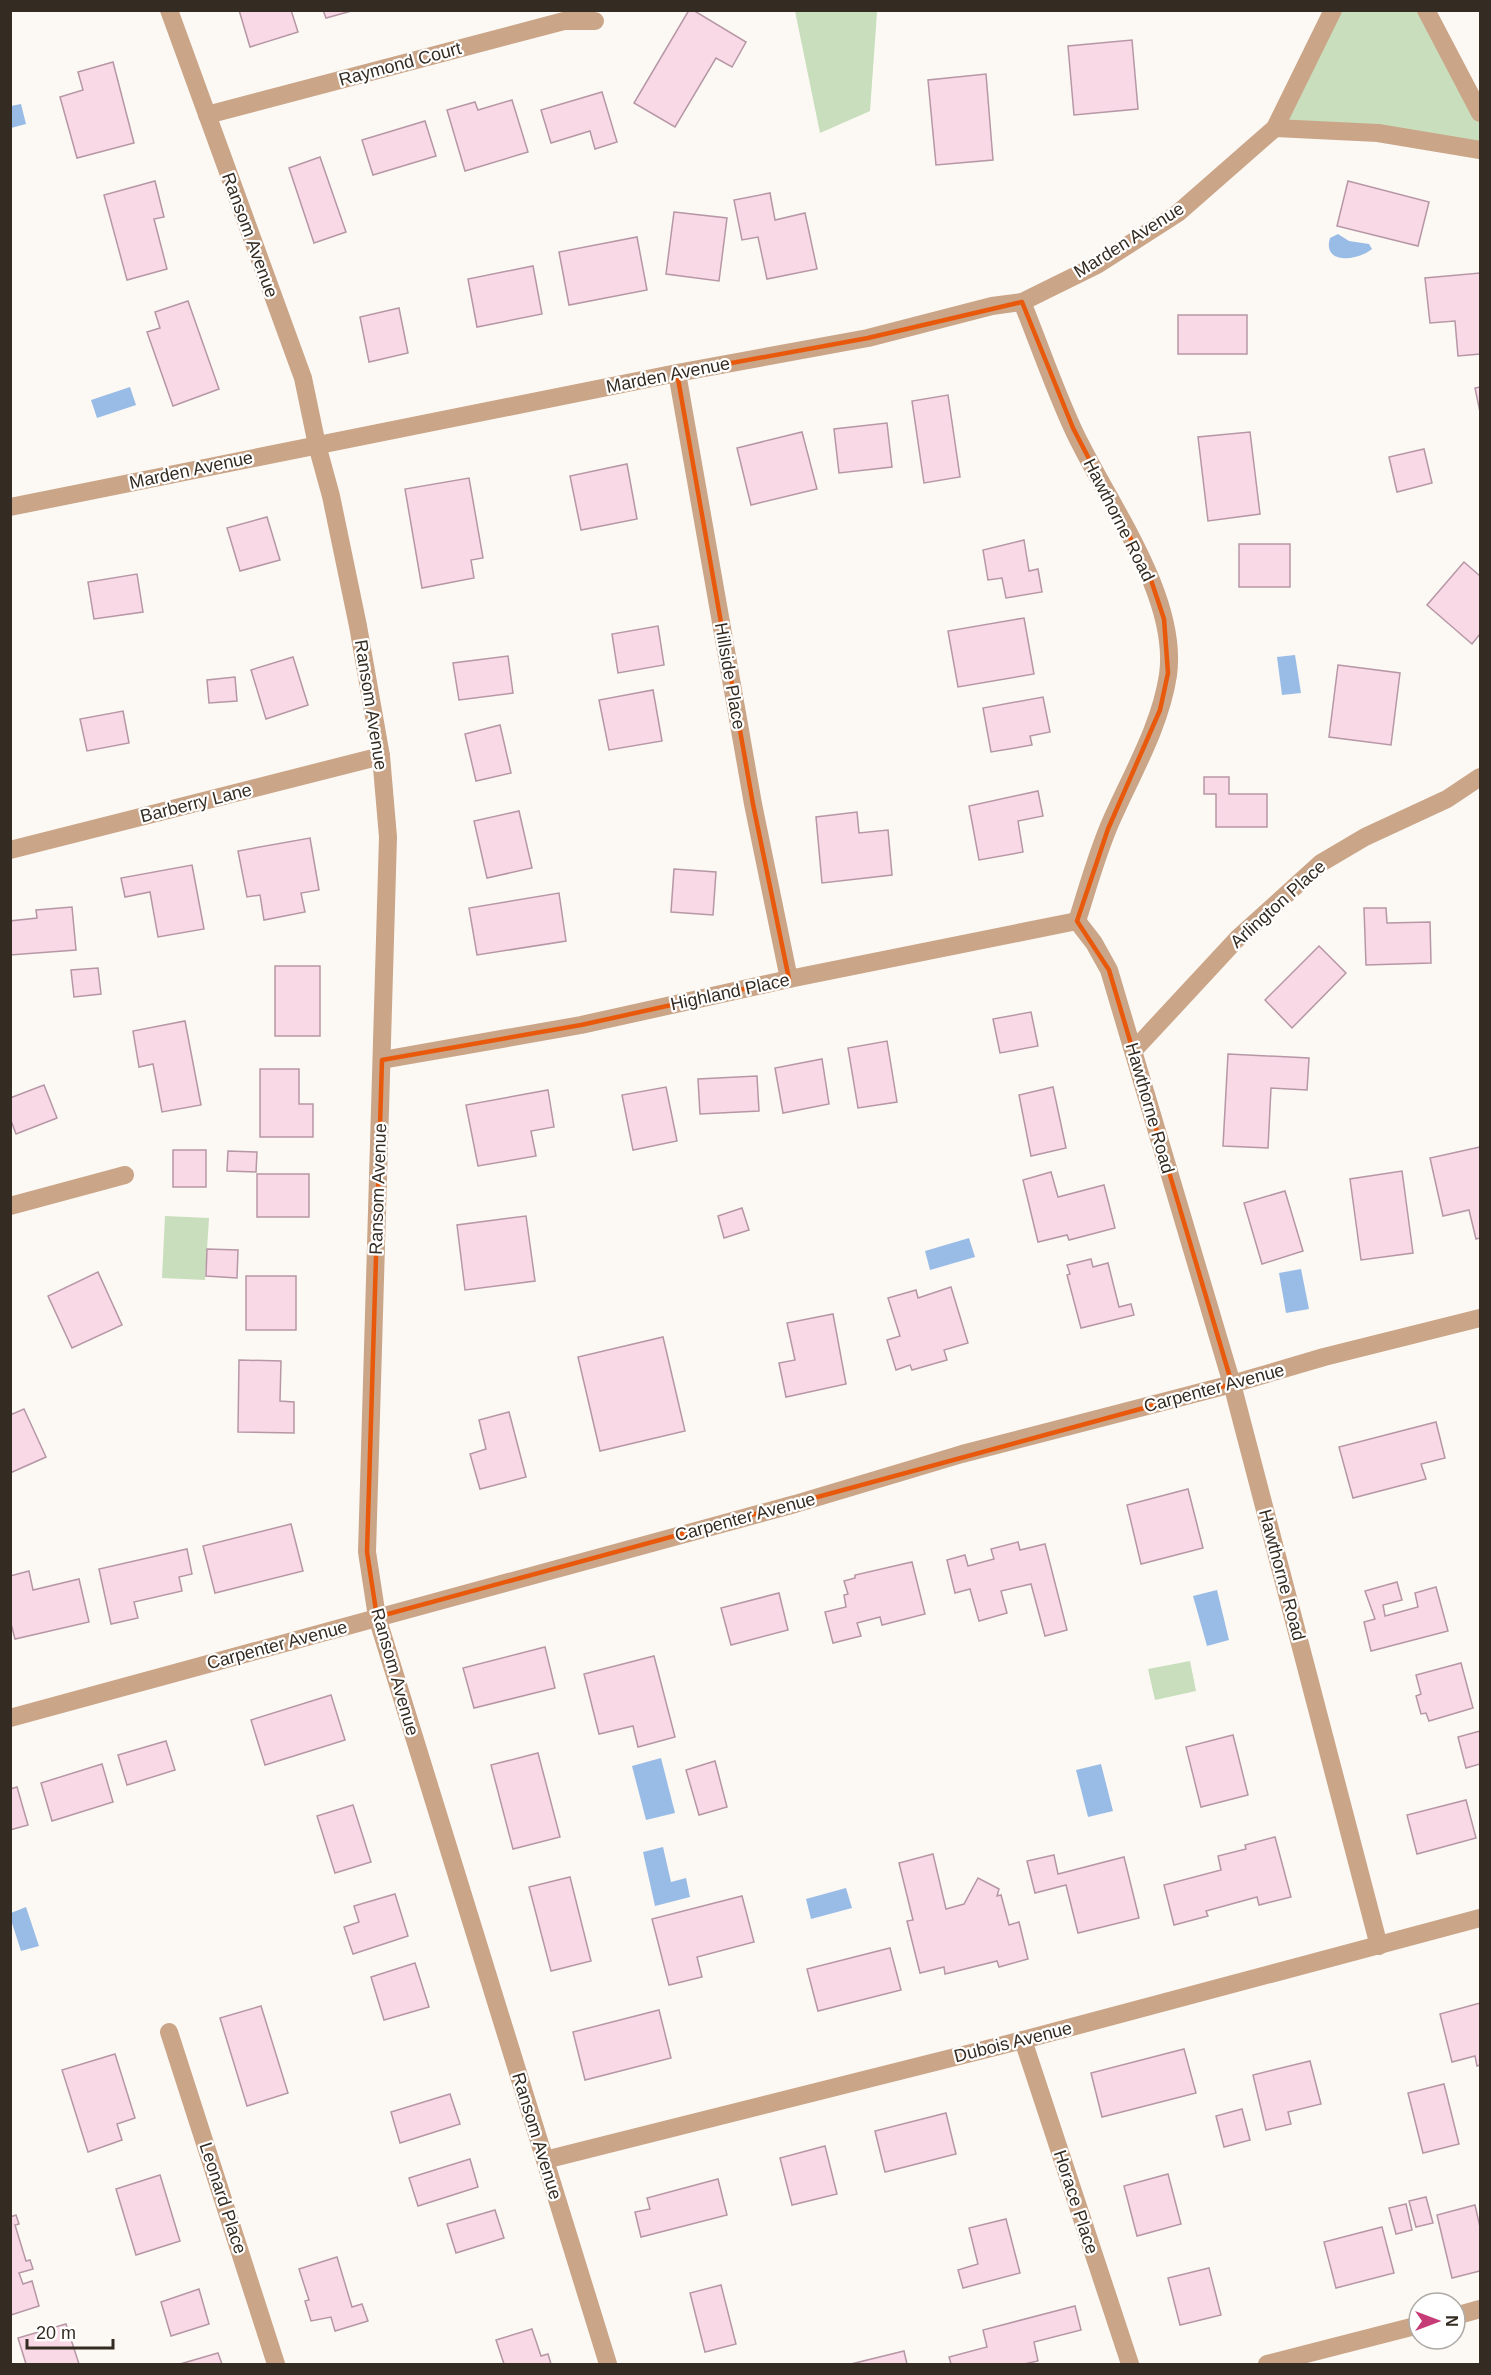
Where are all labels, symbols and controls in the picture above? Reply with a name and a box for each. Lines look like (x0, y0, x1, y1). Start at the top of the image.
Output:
street label: Raymond Court (337, 38, 463, 90)
street label: Ransom Avenue (218, 170, 282, 300)
street label: Marden Avenue (1070, 198, 1188, 282)
street label: Marden Avenue (604, 353, 732, 397)
street label: Marden Avenue (127, 447, 255, 493)
street label: Hawthorne Road (1079, 455, 1159, 585)
street label: Hillside Place (711, 621, 749, 731)
street label: Ransom Avenue (351, 638, 391, 772)
street label: Barberry Lane (138, 779, 254, 827)
street label: Arlington Place (1226, 856, 1330, 952)
street label: Highland Place (669, 970, 791, 1014)
street label: Hawthorne Road (1122, 1040, 1178, 1176)
street label: Ransom Avenue (366, 1123, 390, 1255)
street label: Carpenter Avenue (1141, 1360, 1287, 1416)
street label: Carpenter Avenue (672, 1489, 818, 1545)
street label: Hawthorne Road (1255, 1507, 1309, 1643)
street label: Ransom Avenue (367, 1606, 423, 1738)
street label: Carpenter Avenue (204, 1617, 350, 1673)
street label: Dubois Avenue (952, 2018, 1074, 2066)
street label: Ransom Avenue (508, 2070, 566, 2202)
street label: Leonard Place (196, 2140, 250, 2256)
street label: Horace Place (1050, 2148, 1102, 2256)
north arrow (1407, 2291, 1467, 2351)
scale bar (27, 2312, 112, 2350)
text: N (1443, 2315, 1460, 2327)
text: 20 m (36, 2323, 76, 2343)

